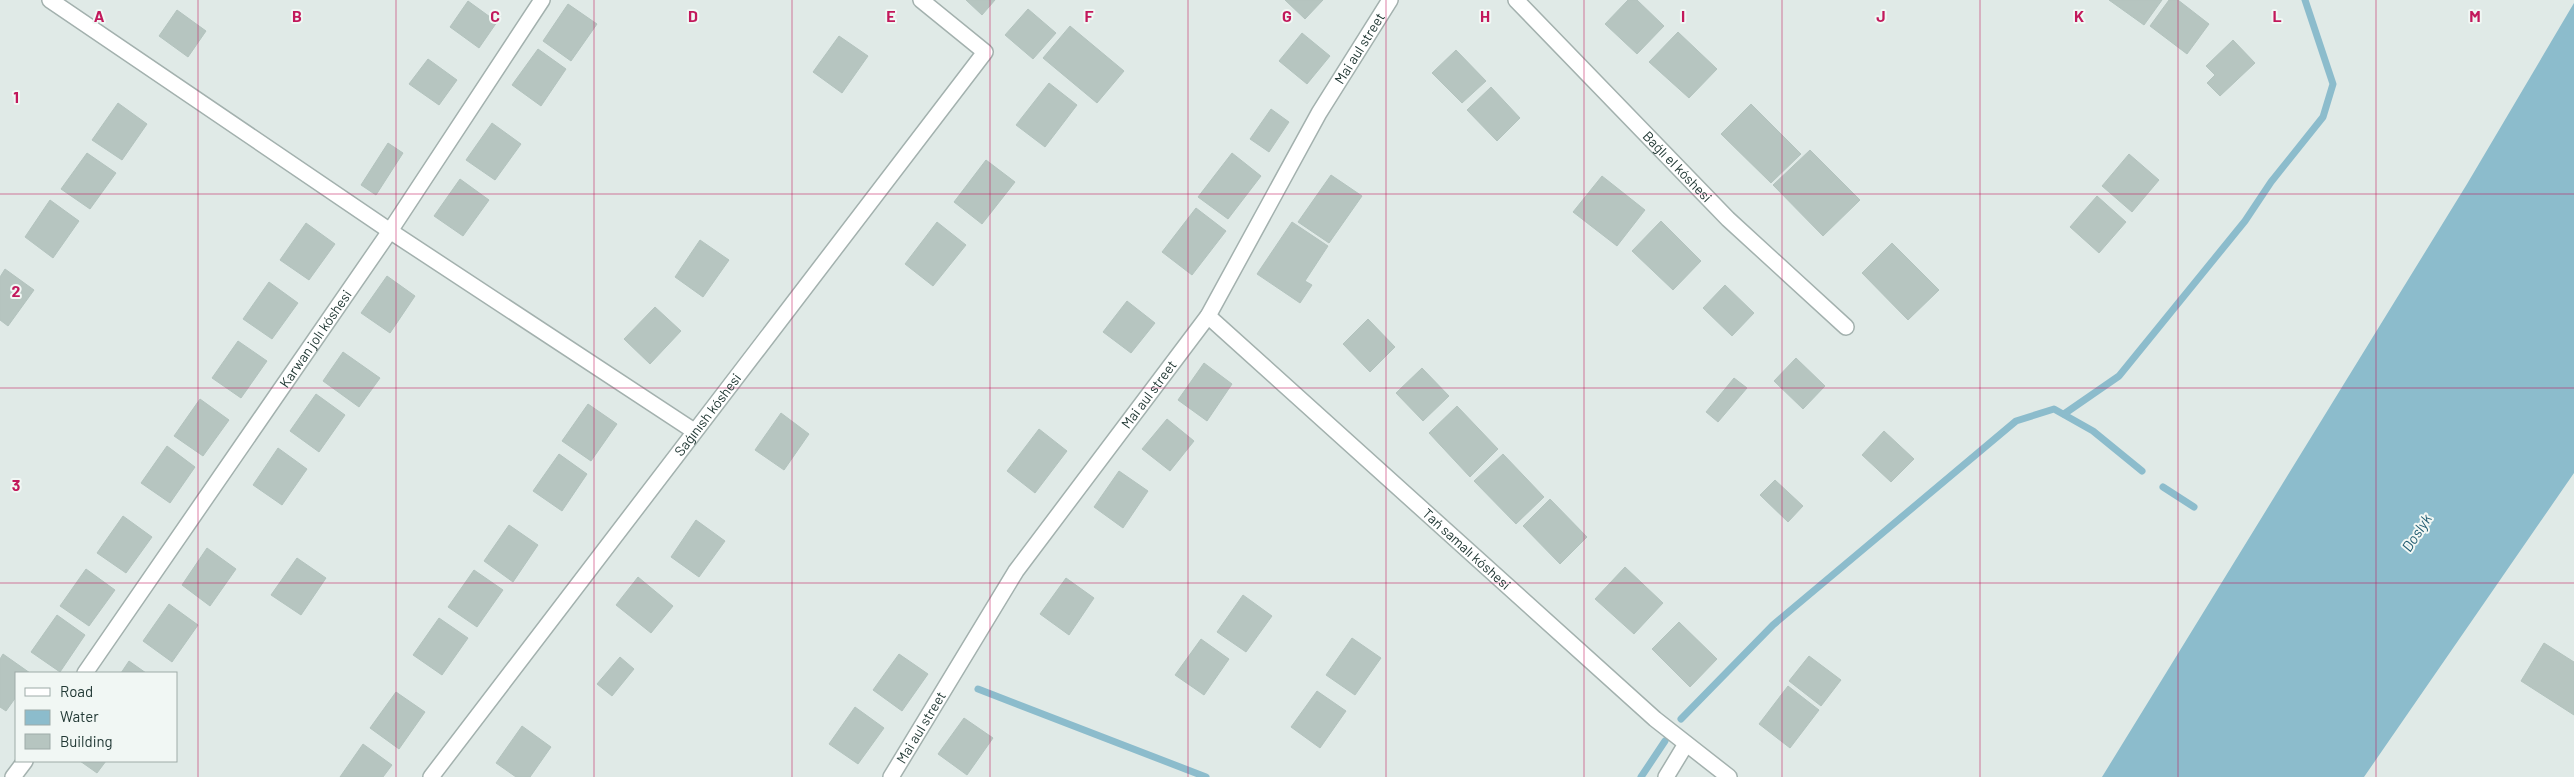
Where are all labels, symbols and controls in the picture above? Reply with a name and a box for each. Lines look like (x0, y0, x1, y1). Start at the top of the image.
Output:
text: A (94, 6, 105, 25)
text: B (292, 6, 302, 25)
text: C (490, 6, 500, 25)
text: D (688, 6, 698, 25)
text: E (886, 6, 896, 25)
text: F (1085, 6, 1094, 25)
text: G (1282, 6, 1292, 25)
text: H (1480, 6, 1490, 25)
text: I (1681, 6, 1685, 25)
text: J (1876, 6, 1886, 25)
text: K (2074, 6, 2084, 25)
text: L (2272, 6, 2282, 25)
text: M (2469, 6, 2481, 25)
street label: Mai aul street (1330, 9, 1388, 87)
text: 1 (13, 87, 19, 106)
street label: Baǵlı el kóshesi (1640, 127, 1716, 205)
text: 2 (12, 281, 21, 300)
street label: Karwan jolı kóshesi (276, 286, 355, 391)
street label: Mai aul street (1117, 357, 1180, 432)
street label: Saǵınısh kóshesi (671, 370, 744, 459)
text: 3 (12, 475, 20, 494)
street label: Tań samalı kóshesi (1419, 504, 1514, 593)
water label: Doslyk (2397, 510, 2435, 555)
legend (15, 672, 178, 762)
text: Road (60, 682, 93, 700)
street label: Mai aul street (892, 688, 949, 766)
text: Water (60, 707, 99, 725)
text: Building (60, 732, 113, 750)

